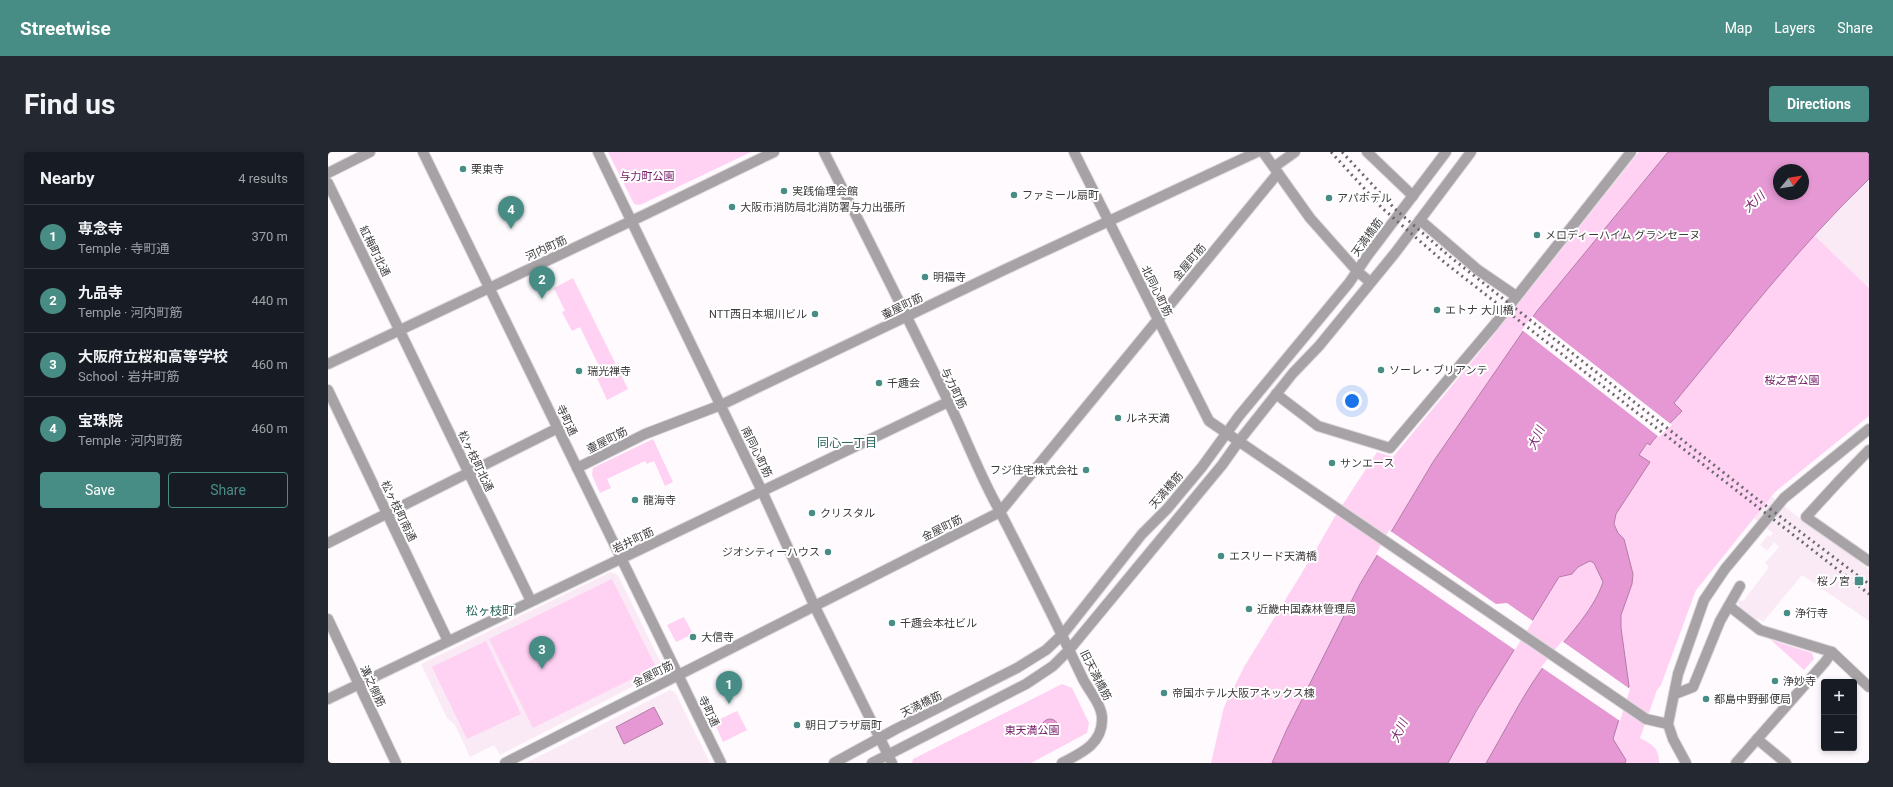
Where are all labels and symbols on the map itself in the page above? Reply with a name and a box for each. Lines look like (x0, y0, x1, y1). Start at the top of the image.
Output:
place label: 栗東寺 (471, 163, 504, 176)
marker: 栗東寺 (458, 164, 468, 174)
north arrow (1773, 164, 1809, 200)
park label: 与力町公園 (620, 170, 675, 183)
place label: 実践倫理会館 (792, 185, 858, 198)
marker: 実践倫理会館 (779, 186, 789, 196)
water label: 大川 (1740, 187, 1769, 215)
place label: ファミール扇町 (1022, 189, 1099, 202)
marker: ファミール扇町 (1009, 190, 1019, 200)
place label: アパホテル (1337, 192, 1392, 205)
marker: アパホテル (1324, 193, 1334, 203)
pin: 4 (498, 196, 524, 229)
place label: 大阪市消防局北消防署与力出張所 (740, 201, 906, 214)
marker: 大阪市消防局北消防署与力出張所 (727, 202, 737, 212)
street label: 天満橋筋 (1349, 216, 1386, 259)
street label: 紅梅町北通 (357, 224, 392, 279)
place label: メロディーハイム グランセーヌ (1545, 229, 1700, 242)
marker: メロディーハイム グランセーヌ (1532, 230, 1542, 240)
street label: 河内町筋 (524, 233, 569, 264)
street label: 金屋町筋 (1170, 241, 1209, 283)
street label: 北同心町筋 (1139, 264, 1174, 319)
pin: 2 (529, 266, 555, 299)
place label: 明福寺 (933, 271, 966, 284)
marker: 明福寺 (920, 272, 930, 282)
street label: 壷屋町筋 (880, 291, 925, 322)
place label: エトナ 大川橋 (1445, 304, 1514, 317)
marker: エトナ 大川橋 (1432, 305, 1442, 315)
place label: NTT西日本堀川ビル (709, 308, 807, 321)
marker: NTT西日本堀川ビル (810, 309, 820, 319)
place label: ソーレ・ブリアンテ (1389, 364, 1488, 377)
place label: 瑞光禅寺 (587, 365, 631, 378)
marker: ソーレ・ブリアンテ (1376, 365, 1386, 375)
marker: 瑞光禅寺 (574, 366, 584, 376)
street label: 与力町筋 (938, 366, 969, 411)
park label: 桜之宮公園 (1765, 374, 1820, 387)
place label: 千趣会 (887, 377, 920, 390)
marker: 千趣会 (874, 378, 884, 388)
your location (1342, 391, 1362, 411)
street label: 寺町通 (553, 403, 580, 438)
place label: ルネ天満 (1126, 412, 1170, 425)
marker: ルネ天満 (1113, 413, 1123, 423)
water label: 大川 (1525, 422, 1548, 452)
street label: 壷屋町筋 (585, 425, 630, 456)
street label: 南同心町筋 (739, 425, 774, 480)
street label: 松ヶ枝町北通 (455, 429, 496, 494)
district label: 同心一丁目 (817, 436, 877, 450)
place label: サンエース (1340, 457, 1394, 470)
marker: サンエース (1327, 458, 1337, 468)
place label: フジ住宅株式会社 (990, 464, 1078, 477)
marker: フジ住宅株式会社 (1081, 465, 1091, 475)
street label: 天満橋筋 (1147, 469, 1186, 511)
street label: 松ヶ枝町南通 (378, 479, 419, 544)
place label: 龍海寺 (643, 494, 676, 507)
marker: 龍海寺 (630, 495, 640, 505)
place label: クリスタル (820, 507, 875, 520)
marker: クリスタル (807, 508, 817, 518)
street label: 金屋町筋 (920, 513, 965, 544)
street label: 岩井町筋 (611, 525, 656, 556)
place label: ジオシティーハウス (722, 546, 820, 559)
marker: ジオシティーハウス (823, 547, 833, 557)
place label: エスリード天満橋 (1229, 550, 1317, 563)
marker: エスリード天満橋 (1216, 551, 1226, 561)
place label: 桜ノ宮 (1817, 575, 1850, 588)
marker: 桜ノ宮 (1853, 575, 1865, 587)
place label: 近畿中国森林管理局 (1257, 603, 1356, 616)
district label: 松ヶ枝町 (466, 604, 514, 618)
marker: 近畿中国森林管理局 (1244, 604, 1254, 614)
place label: 浄行寺 (1795, 607, 1828, 620)
marker: 浄行寺 (1782, 608, 1792, 618)
place label: 千趣会本社ビル (900, 617, 977, 630)
marker: 千趣会本社ビル (887, 618, 897, 628)
place label: 大信寺 (701, 631, 734, 644)
marker: 大信寺 (688, 632, 698, 642)
pin: 3 (529, 636, 555, 669)
street label: 旧天満橋筋 (1077, 648, 1114, 703)
street label: 金屋町筋 (631, 659, 676, 690)
street label: 溝之側筋 (357, 664, 388, 709)
pin: 1 (716, 671, 742, 704)
place label: 浄妙寺 (1783, 675, 1816, 688)
marker: 浄妙寺 (1770, 676, 1780, 686)
place label: 帝国ホテル大阪アネックス棟 (1172, 687, 1315, 700)
marker: 帝国ホテル大阪アネックス棟 (1159, 688, 1169, 698)
street label: 天満橋筋 (899, 689, 944, 720)
place label: 都島中野郵便局 (1714, 693, 1791, 706)
street label: 寺町通 (695, 694, 722, 729)
marker: 都島中野郵便局 (1701, 694, 1711, 704)
water label: 大川 (1388, 715, 1411, 745)
place label: 朝日プラザ扇町 (805, 719, 882, 732)
marker: 朝日プラザ扇町 (792, 720, 802, 730)
park label: 東天満公園 (1005, 724, 1060, 737)

